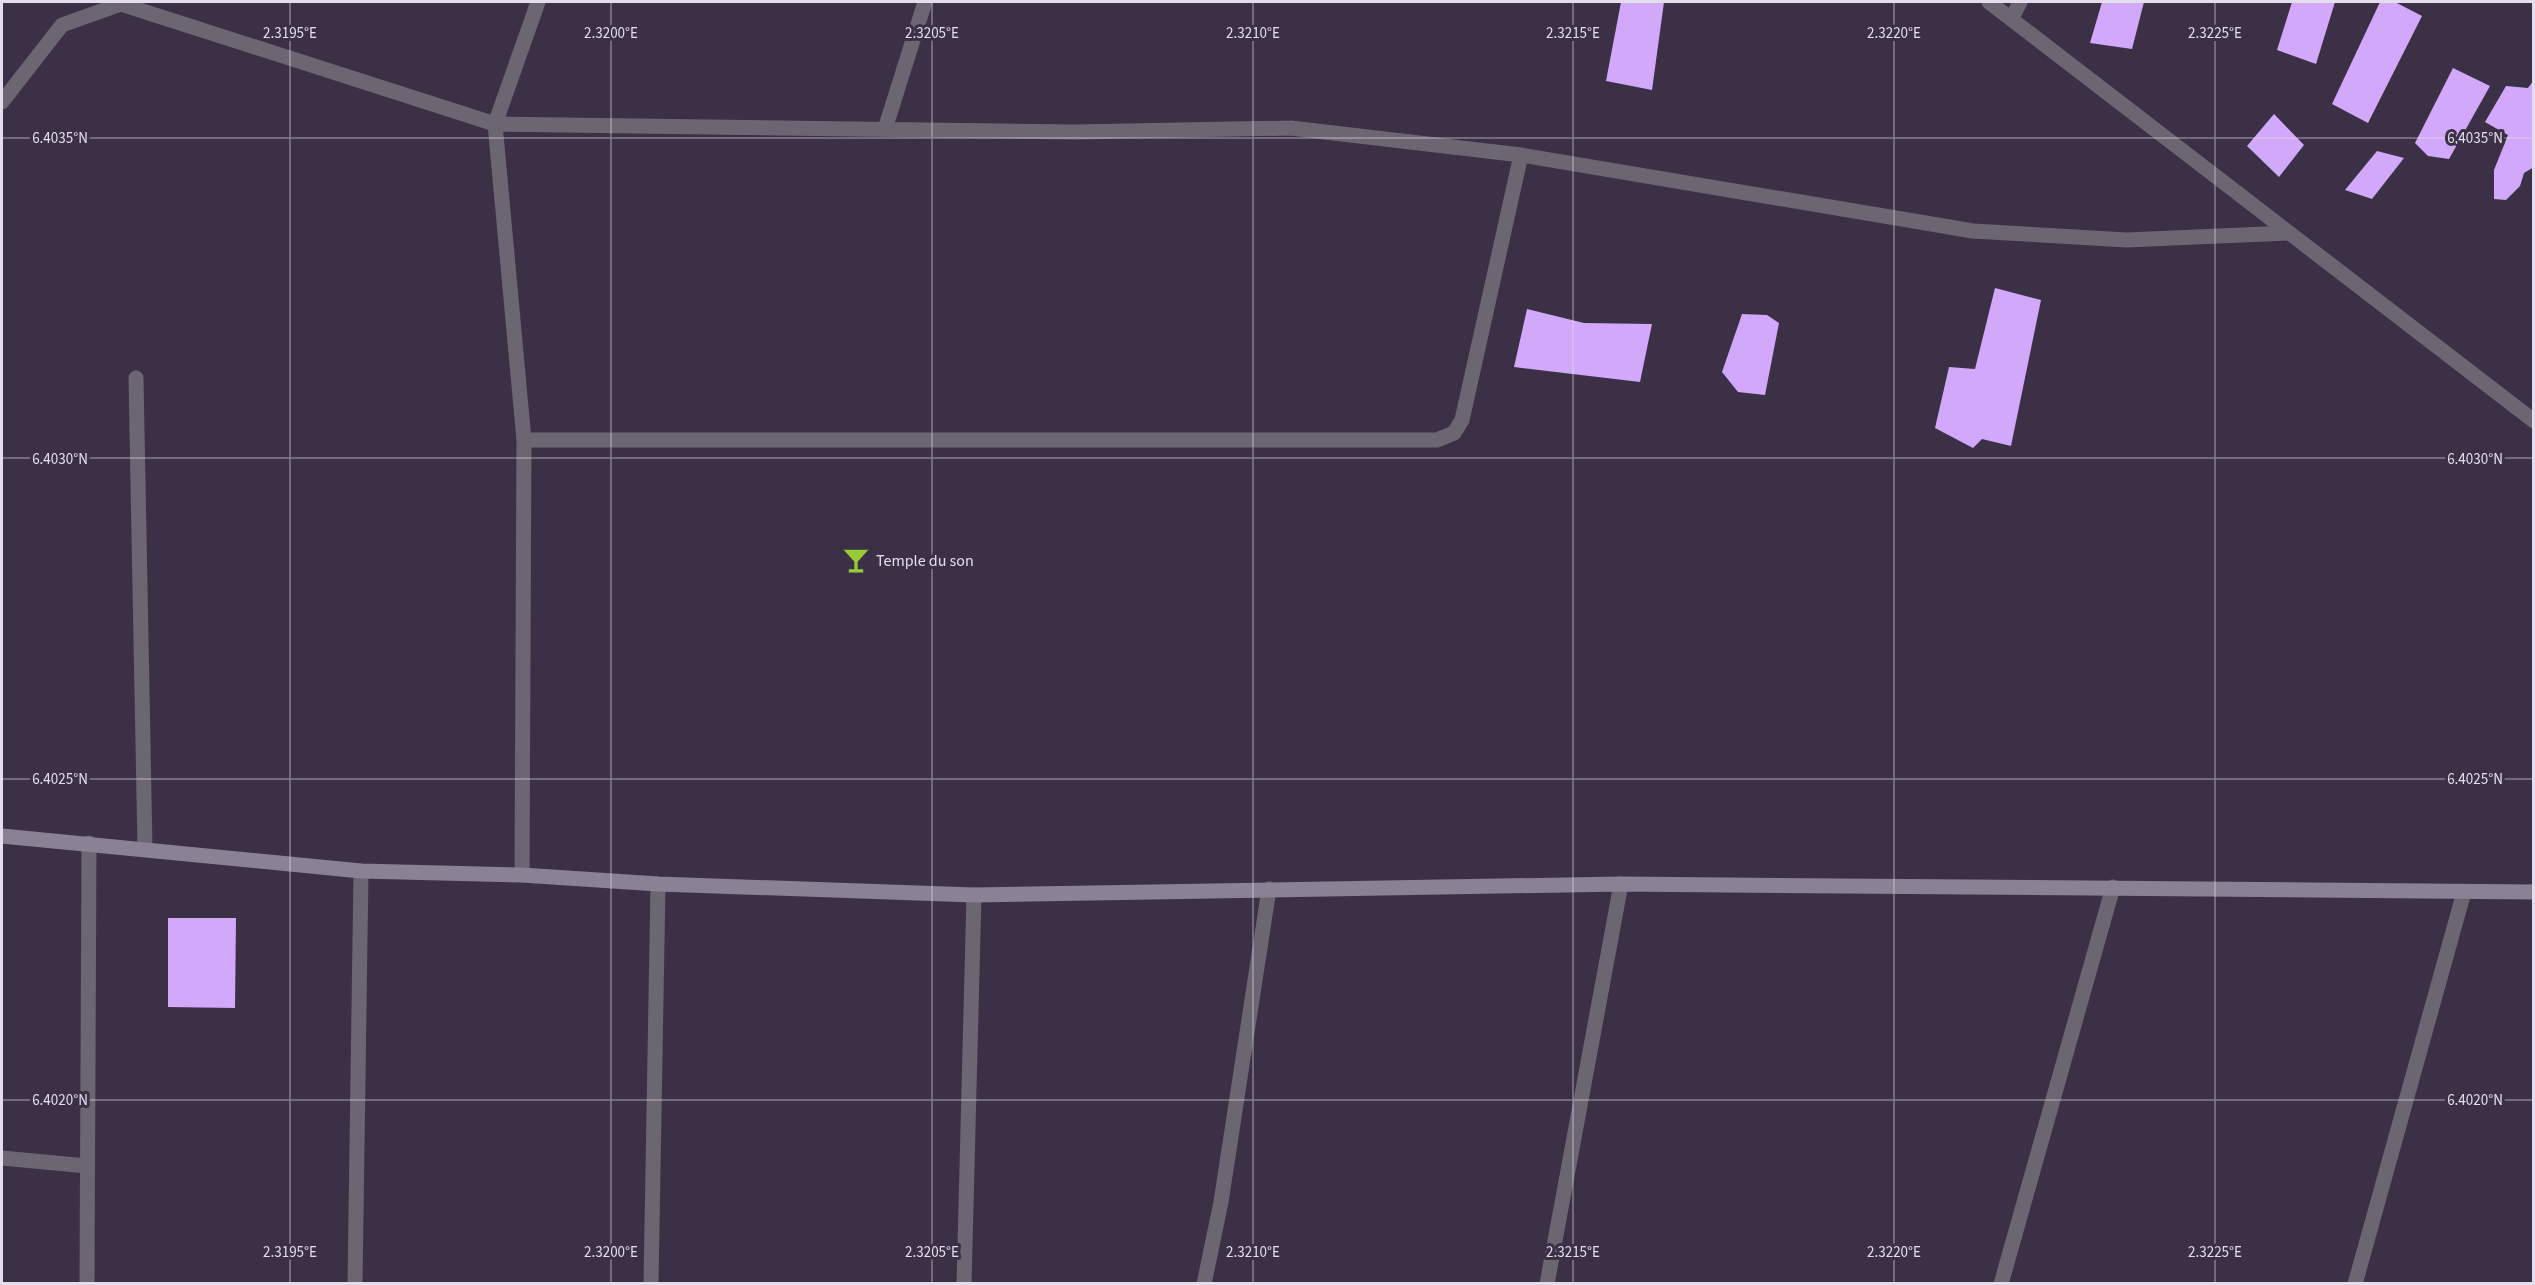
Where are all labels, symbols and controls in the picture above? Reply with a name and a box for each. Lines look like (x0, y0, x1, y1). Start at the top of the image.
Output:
text: 2.3195°E (263, 23, 317, 44)
text: 2.3200°E (584, 23, 638, 44)
text: 2.3205°E (905, 23, 959, 44)
text: 2.3210°E (1226, 23, 1280, 44)
text: 2.3215°E (1546, 23, 1600, 44)
text: 2.3220°E (1867, 23, 1921, 44)
text: 2.3225°E (2188, 23, 2242, 44)
text: 6.4035°N (32, 128, 88, 149)
text: 6.4035°N (2447, 128, 2503, 149)
text: 6.4030°N (32, 449, 88, 470)
text: 6.4030°N (2447, 449, 2503, 470)
bar icon: Temple du son (841, 545, 871, 575)
place label: Temple du son (876, 550, 974, 572)
text: 6.4025°N (32, 769, 88, 790)
text: 6.4025°N (2447, 769, 2503, 790)
text: 6.4020°N (32, 1090, 88, 1111)
text: 6.4020°N (2447, 1090, 2503, 1111)
text: 2.3195°E (263, 1242, 317, 1263)
text: 2.3200°E (584, 1242, 638, 1263)
text: 2.3205°E (905, 1242, 959, 1263)
text: 2.3210°E (1226, 1242, 1280, 1263)
text: 2.3215°E (1546, 1242, 1600, 1263)
text: 2.3220°E (1867, 1242, 1921, 1263)
text: 2.3225°E (2188, 1242, 2242, 1263)

